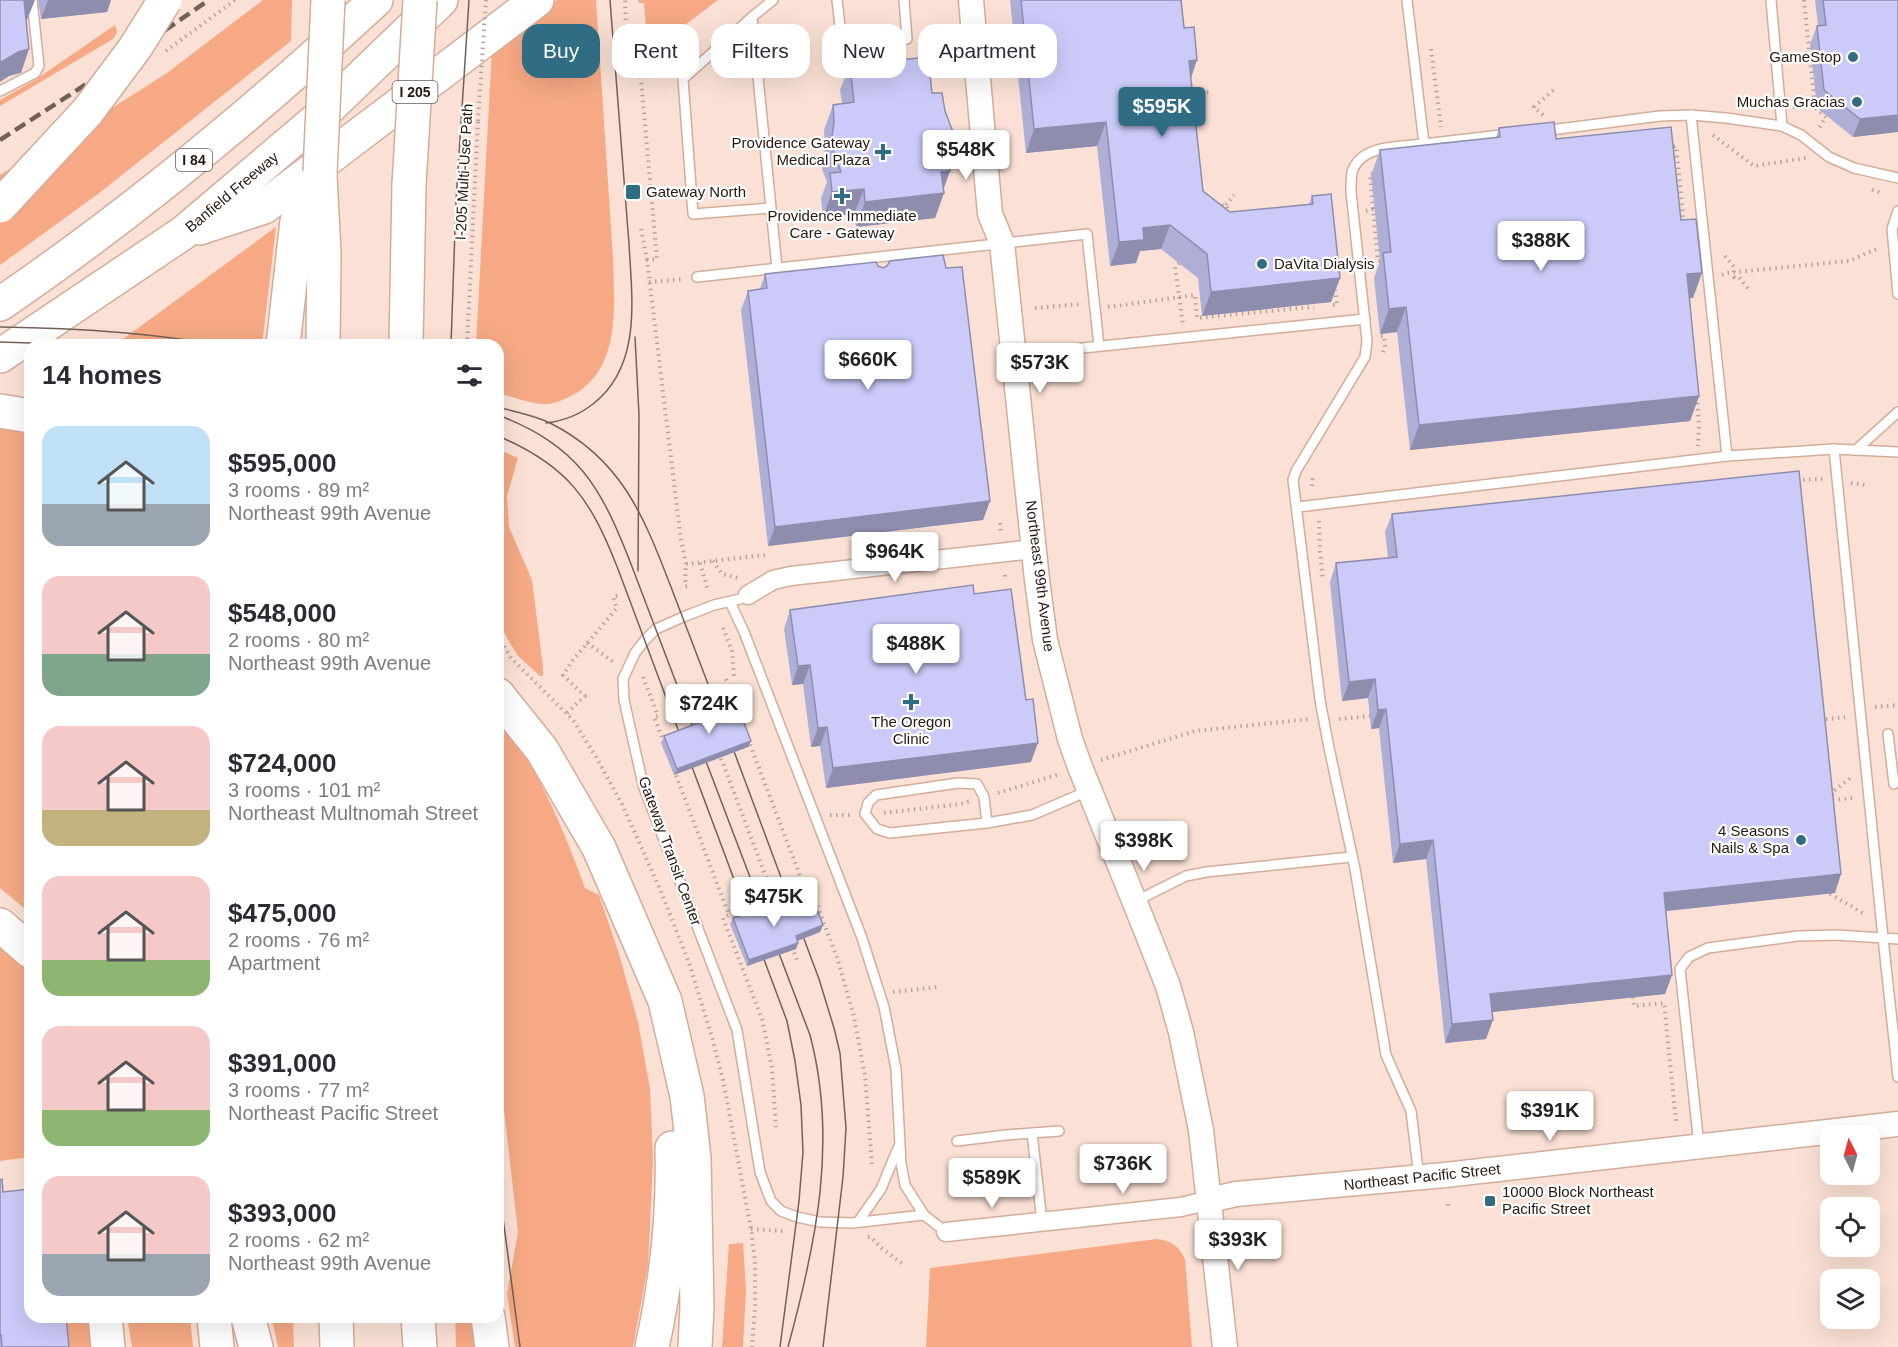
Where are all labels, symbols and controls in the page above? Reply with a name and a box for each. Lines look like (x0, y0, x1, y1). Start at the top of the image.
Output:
chip: Buy (522, 24, 600, 78)
chip: Rent (612, 24, 699, 78)
chip: Filters (711, 24, 810, 78)
chip: New (822, 24, 906, 78)
chip: Apartment (918, 24, 1057, 78)
place label: GameStop (1769, 48, 1841, 65)
marker: GameStop (1846, 50, 1860, 64)
road number: I 205 (392, 81, 438, 103)
pin: $595K (1120, 87, 1204, 138)
place label: Muchas Gracias (1737, 93, 1845, 110)
text: $595K (1133, 95, 1191, 117)
marker: Muchas Gracias (1850, 95, 1864, 109)
street label: I-205 Multi-Use Path (451, 103, 476, 241)
pin: $548K (924, 130, 1008, 181)
place label: Providence Gateway Medical Plaza (732, 134, 871, 168)
text: $548K (937, 138, 995, 160)
marker: Providence Gateway Medical Plaza (874, 143, 892, 161)
street label: Banfield Freeway (182, 148, 282, 235)
road number: I 84 (176, 149, 212, 171)
marker: Gateway North (624, 183, 642, 201)
place label: Gateway North (646, 183, 746, 200)
marker: Providence Immediate Care - Gateway (833, 187, 851, 205)
place label: Providence Immediate Care - Gateway (767, 207, 917, 241)
pin: $388K (1499, 221, 1583, 272)
text: $388K (1512, 229, 1570, 251)
place label: DaVita Dialysis (1274, 255, 1375, 272)
marker: DaVita Dialysis (1255, 257, 1269, 271)
pin: $660K (826, 340, 910, 391)
pin: $573K (998, 343, 1082, 394)
text: $660K (839, 348, 897, 370)
text: $573K (1011, 351, 1069, 373)
icon: filters (453, 359, 486, 392)
text: 14 homes (42, 360, 162, 390)
text: $595,000 (228, 448, 336, 478)
icon: home (90, 450, 162, 522)
text: 3 rooms · 89 m² (228, 479, 369, 501)
street label: Northeast 99th Avenue (1023, 499, 1058, 653)
text: Northeast 99th Avenue (228, 502, 431, 524)
pin: $964K (853, 532, 937, 583)
text: $964K (866, 540, 924, 562)
text: $548,000 (228, 598, 336, 628)
icon: home (90, 600, 162, 672)
pin: $488K (874, 624, 958, 675)
text: 2 rooms · 80 m² (228, 629, 369, 651)
text: $488K (887, 632, 945, 654)
text: Northeast 99th Avenue (228, 652, 431, 674)
pin: $724K (667, 684, 751, 735)
text: $724K (680, 692, 738, 714)
marker: The Oregon Clinic (902, 693, 920, 711)
place label: The Oregon Clinic (871, 713, 951, 747)
text: $724,000 (228, 748, 336, 778)
icon: home (90, 750, 162, 822)
street label: Gateway Transit Center (636, 774, 705, 928)
text: 3 rooms · 101 m² (228, 779, 380, 801)
text: Northeast Multnomah Street (228, 802, 478, 824)
pin: $398K (1102, 821, 1186, 872)
place label: 4 Seasons Nails & Spa (1711, 822, 1790, 856)
text: $398K (1115, 829, 1173, 851)
marker: 4 Seasons Nails & Spa (1794, 833, 1808, 847)
pin: $475K (732, 877, 816, 928)
text: $475K (745, 885, 803, 907)
text: $475,000 (228, 898, 336, 928)
icon: home (90, 900, 162, 972)
text: 2 rooms · 76 m² (228, 929, 369, 951)
text: Apartment (228, 952, 320, 974)
text: $391,000 (228, 1048, 336, 1078)
icon: home (90, 1050, 162, 1122)
text: 3 rooms · 77 m² (228, 1079, 369, 1101)
pin: $391K (1508, 1091, 1592, 1142)
text: $391K (1521, 1099, 1579, 1121)
text: Northeast Pacific Street (228, 1102, 438, 1124)
north arrow (1820, 1125, 1880, 1185)
map controls (1820, 1125, 1880, 1329)
pin: $736K (1081, 1144, 1165, 1195)
text: $736K (1094, 1152, 1152, 1174)
pin: $589K (950, 1158, 1034, 1209)
street label: Northeast Pacific Street (1343, 1160, 1502, 1193)
text: $589K (963, 1166, 1021, 1188)
place label: 10000 Block Northeast Pacific Street (1502, 1183, 1655, 1217)
marker: 10000 Block Northeast Pacific Street (1483, 1194, 1497, 1208)
button: locate (1820, 1197, 1880, 1257)
text: $393,000 (228, 1198, 336, 1228)
icon: home (90, 1200, 162, 1272)
pin: $393K (1196, 1220, 1280, 1271)
text: $393K (1209, 1228, 1267, 1250)
text: 2 rooms · 62 m² (228, 1229, 369, 1251)
text: Northeast 99th Avenue (228, 1252, 431, 1274)
button: layers (1820, 1269, 1880, 1329)

